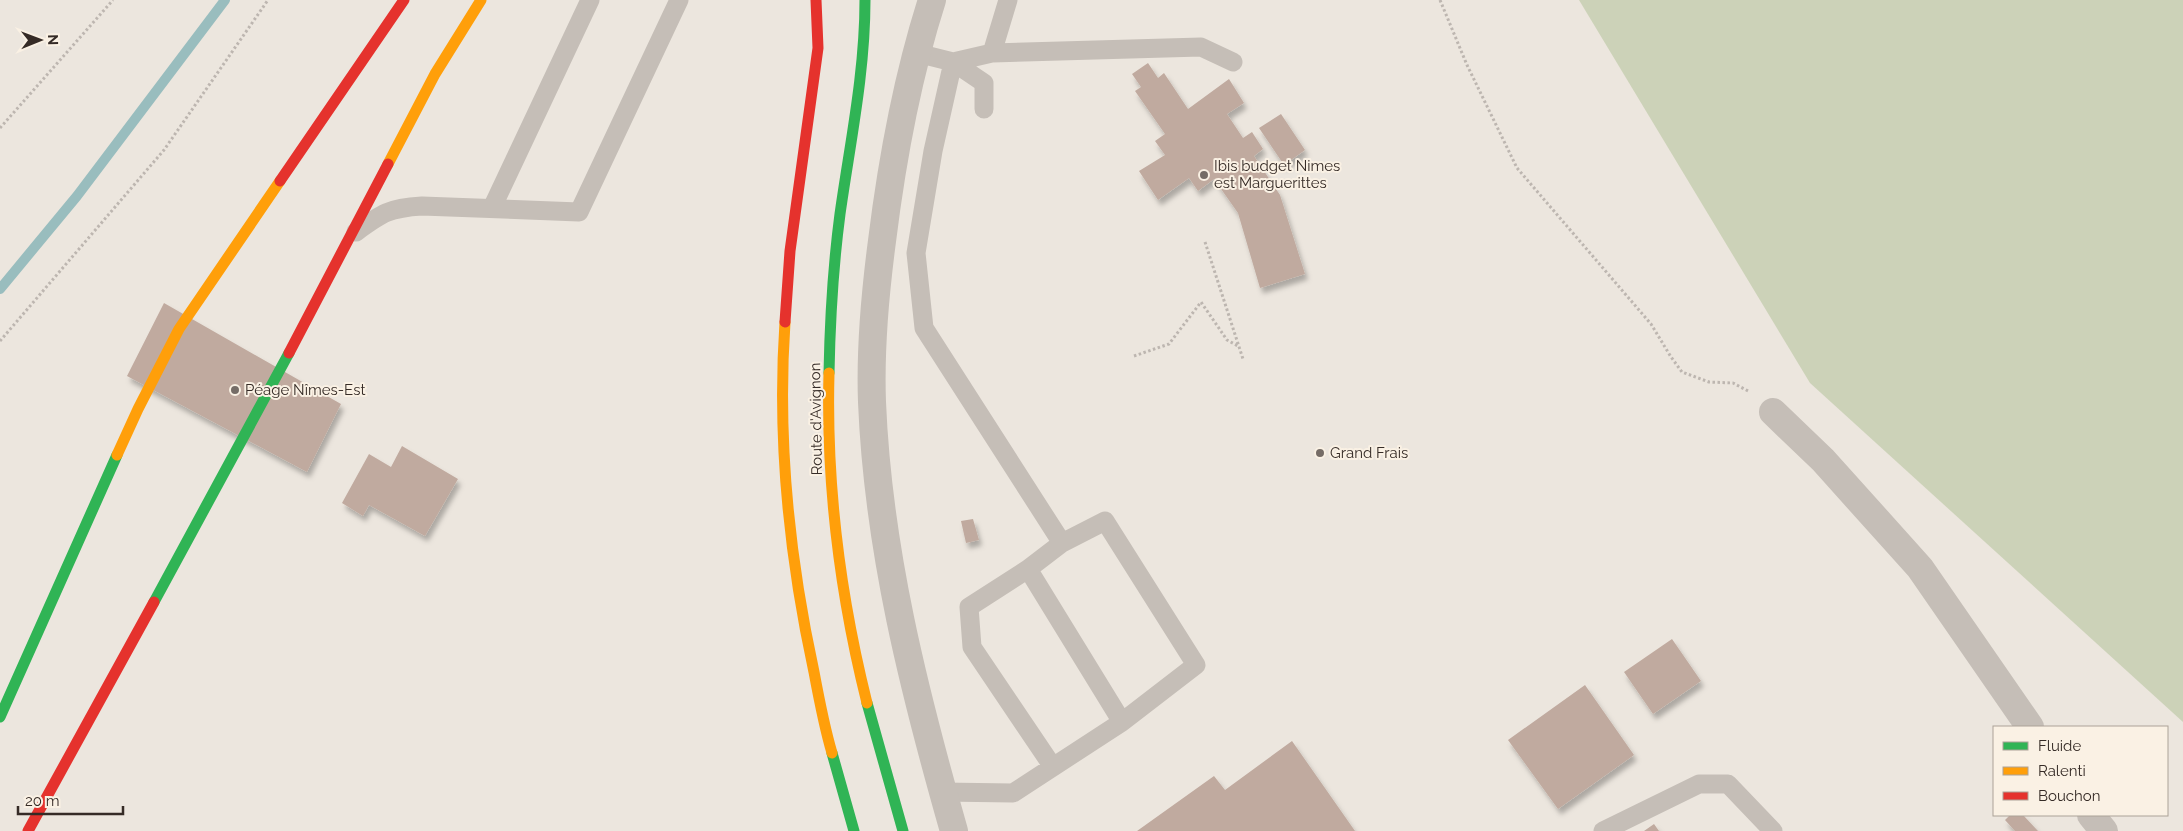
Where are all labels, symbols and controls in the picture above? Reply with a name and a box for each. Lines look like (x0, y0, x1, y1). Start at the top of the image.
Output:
north arrow (15, 15, 65, 65)
text: N (45, 34, 61, 45)
place label: Ibis budget Nimes est Marguerittes (1214, 157, 1340, 192)
marker: Ibis budget Nimes est Marguerittes (1198, 169, 1210, 181)
street label: Route d'Avignon (806, 362, 826, 476)
place label: Péage Nîmes-Est (245, 381, 365, 399)
marker: Péage Nîmes-Est (229, 384, 241, 396)
place label: Grand Frais (1330, 444, 1408, 462)
marker: Grand Frais (1314, 447, 1326, 459)
legend (1993, 726, 2168, 816)
text: Fluide (2038, 737, 2081, 755)
text: Ralenti (2038, 762, 2086, 780)
scale bar (18, 784, 122, 816)
text: Bouchon (2038, 787, 2100, 805)
text: 20 m (25, 792, 60, 810)

